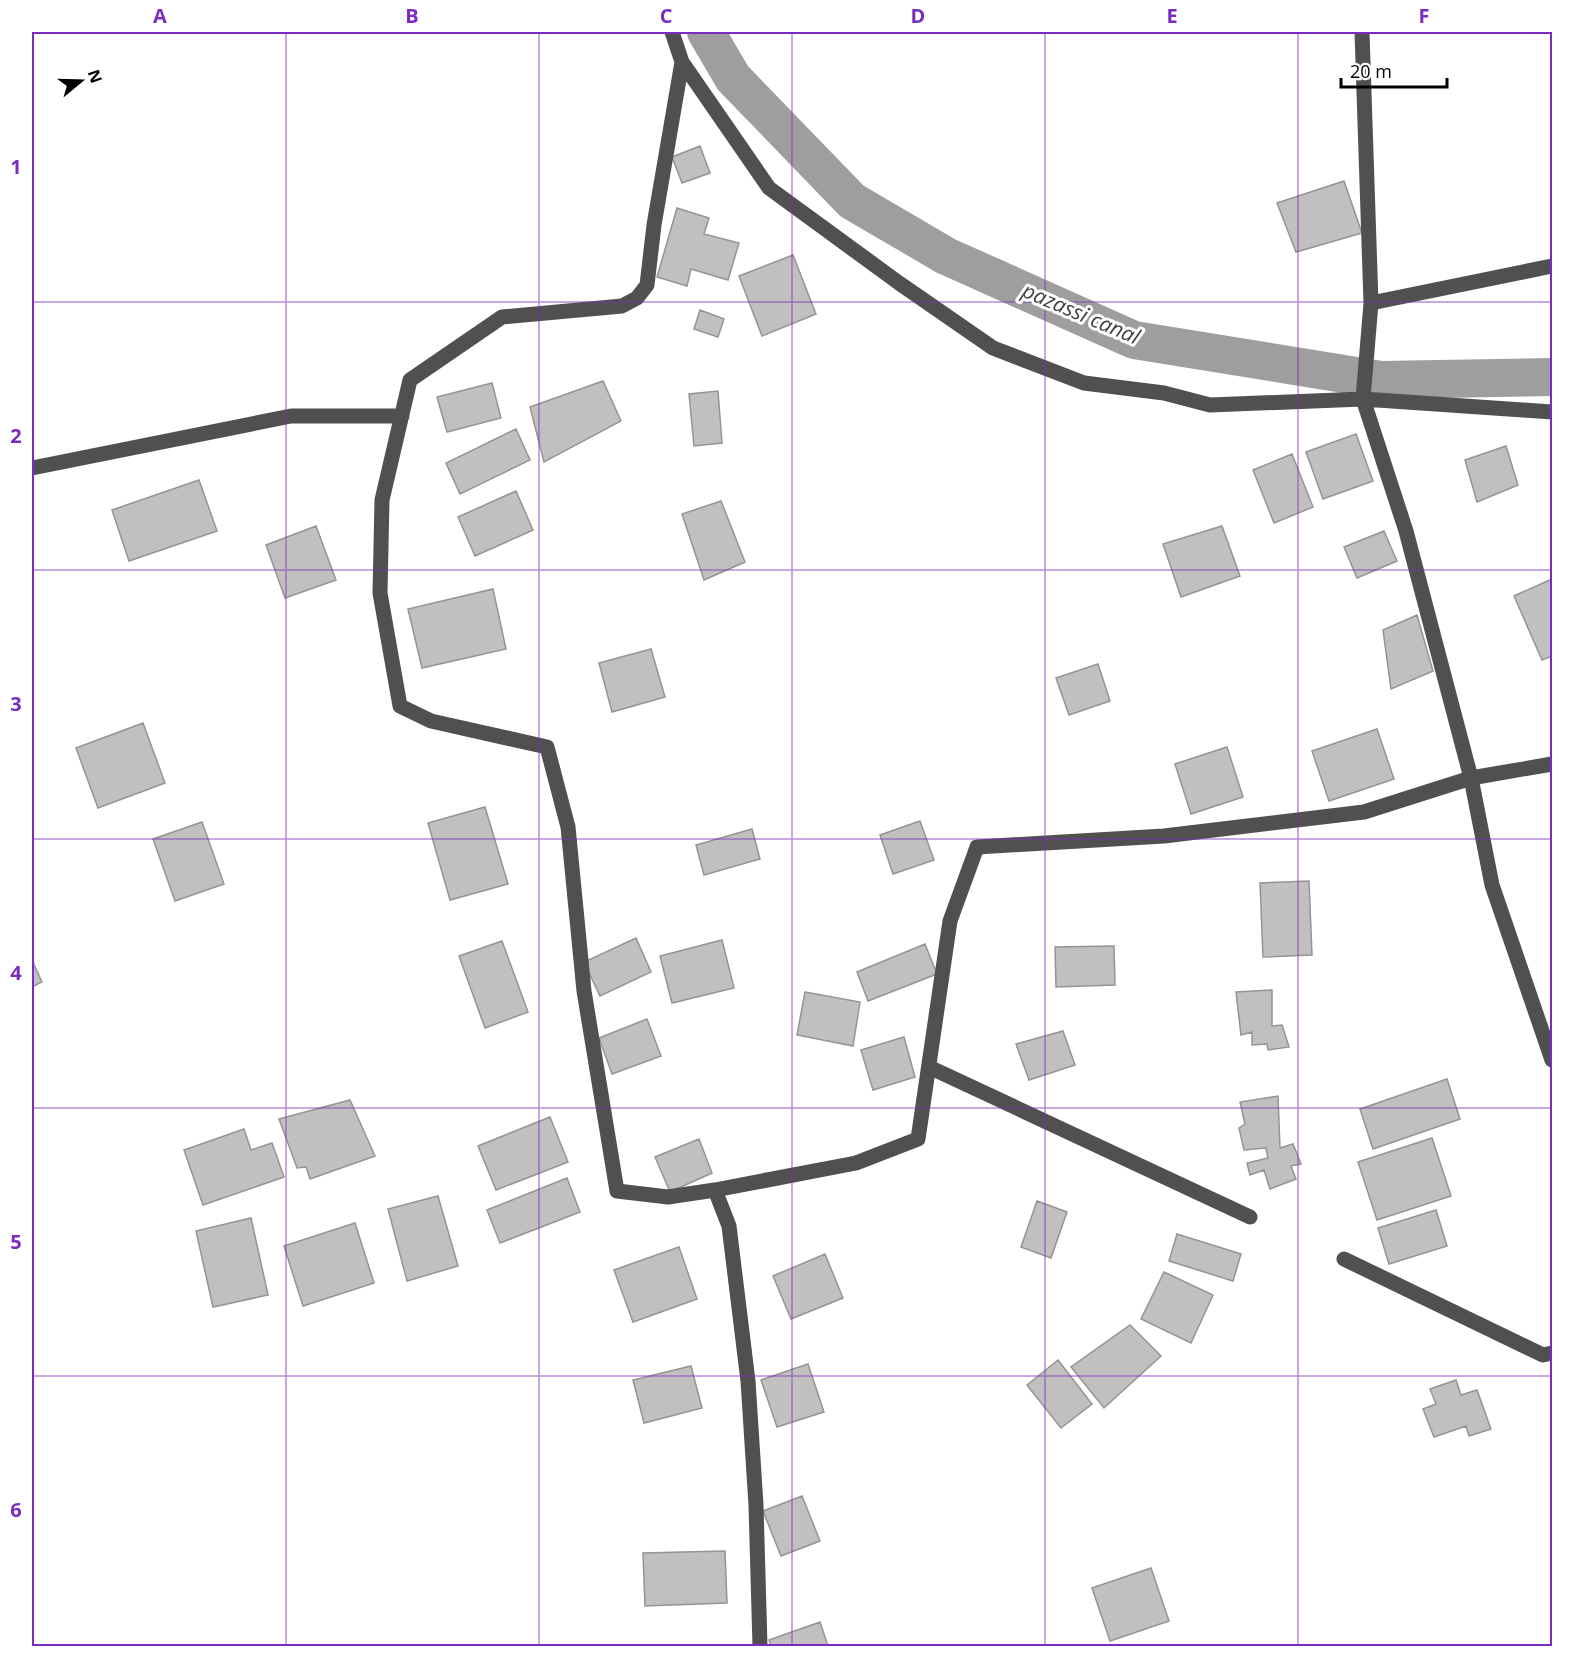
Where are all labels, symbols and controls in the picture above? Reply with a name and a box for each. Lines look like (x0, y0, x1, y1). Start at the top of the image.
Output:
text: A (153, 2, 167, 29)
text: B (405, 2, 419, 29)
text: C (660, 2, 673, 29)
text: D (911, 2, 925, 29)
text: E (1166, 2, 1178, 29)
text: F (1419, 2, 1429, 29)
north arrow (51, 51, 111, 111)
scale bar (1341, 51, 1448, 89)
text: 20 m (1350, 59, 1392, 83)
text: N (83, 66, 108, 86)
text: 1 (10, 153, 22, 180)
water label: pazassi canal (1018, 275, 1145, 351)
text: 2 (10, 422, 22, 449)
text: 3 (10, 690, 22, 717)
text: 4 (10, 959, 22, 986)
text: 5 (10, 1228, 22, 1255)
text: 6 (10, 1496, 22, 1523)

